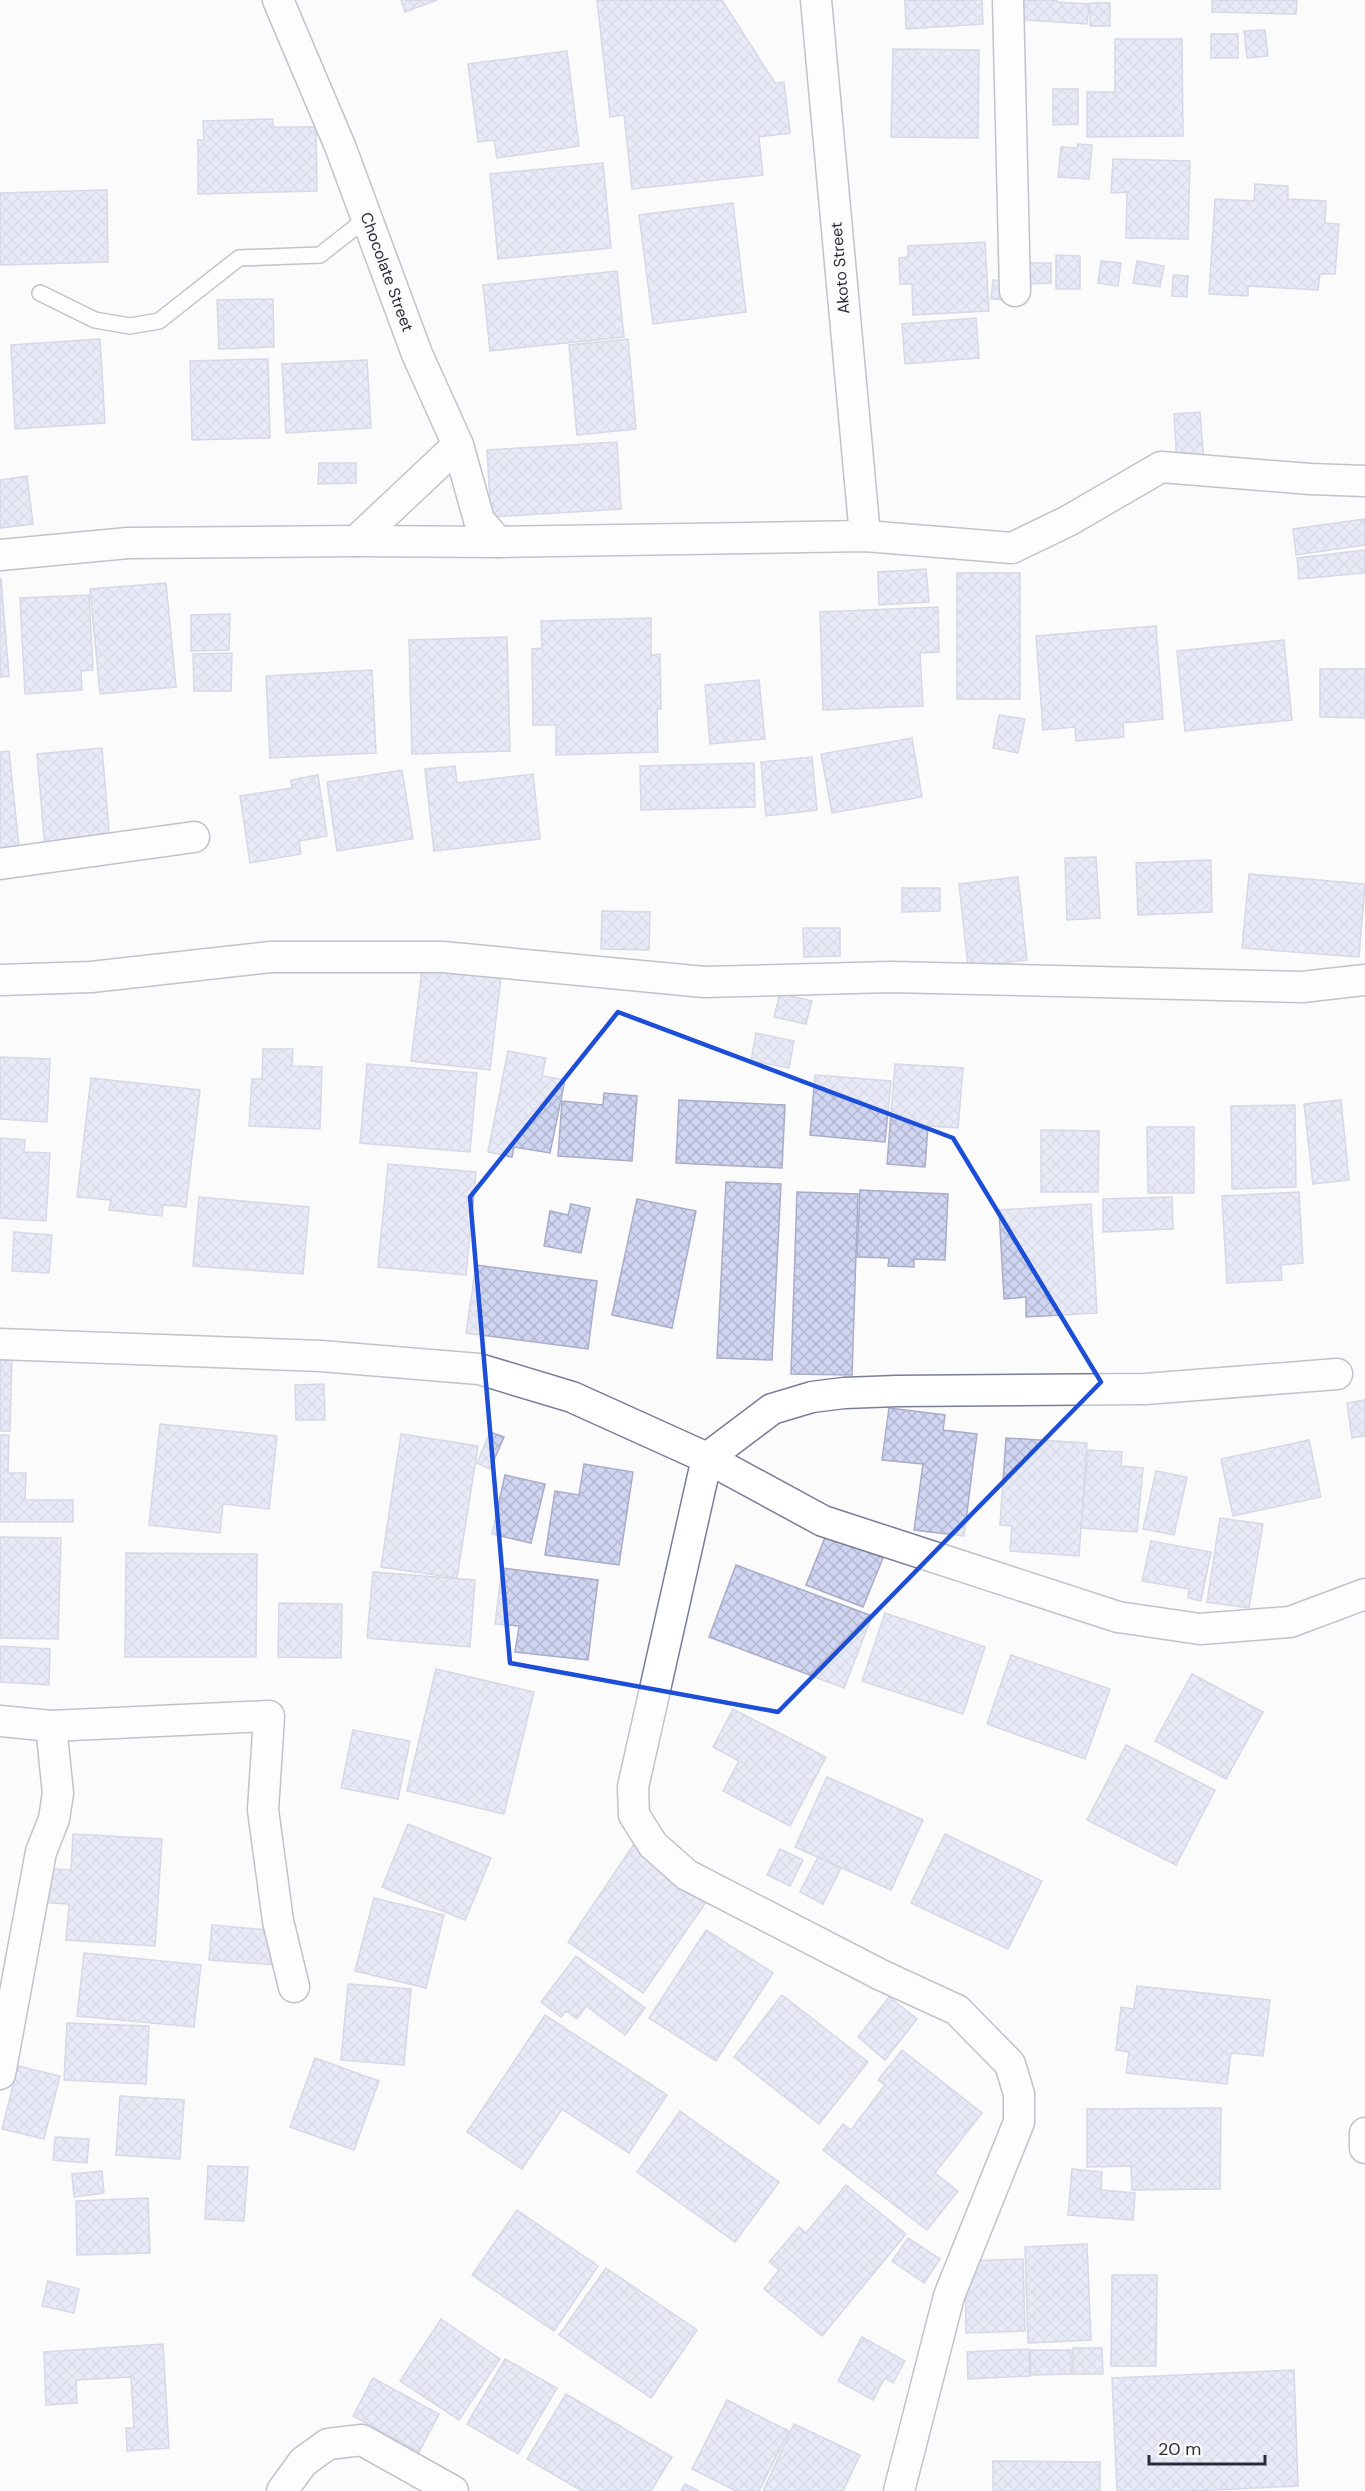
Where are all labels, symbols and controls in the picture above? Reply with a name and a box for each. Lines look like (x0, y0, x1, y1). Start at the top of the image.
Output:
street label: Chocolate Street (356, 209, 418, 335)
street label: Akoto Street (826, 221, 854, 315)
scale bar (1149, 2428, 1264, 2466)
text: 20 m (1158, 2437, 1201, 2461)

